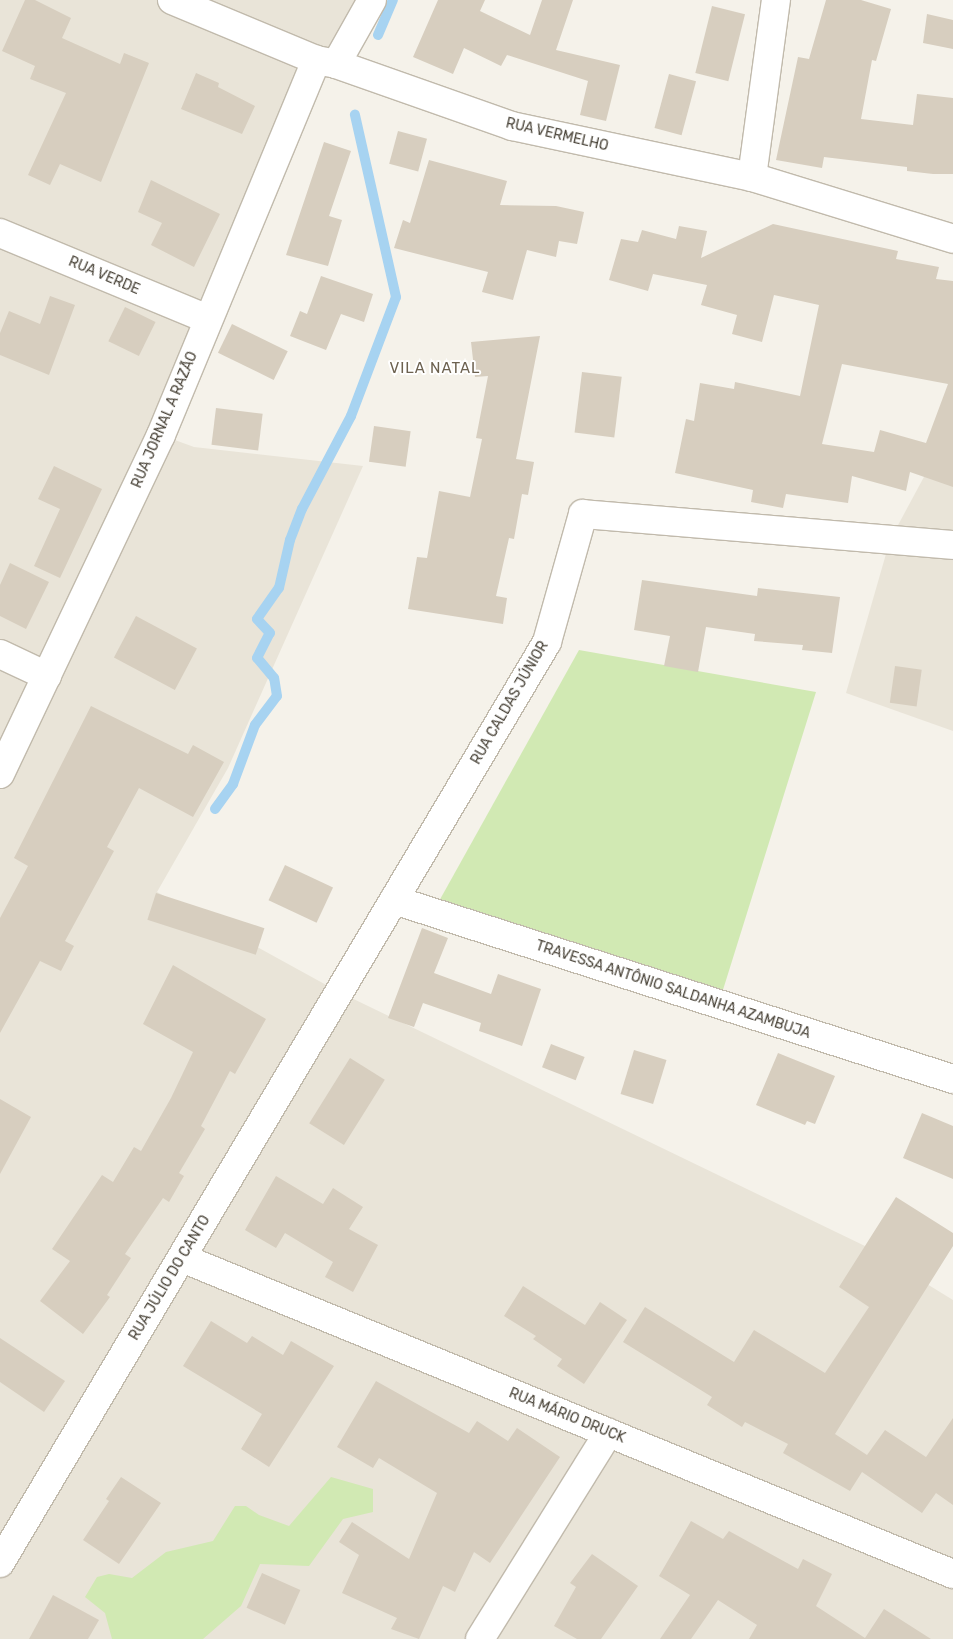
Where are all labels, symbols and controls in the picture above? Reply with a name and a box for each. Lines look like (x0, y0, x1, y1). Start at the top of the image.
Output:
street label: RUA VERMELHO (504, 115, 610, 155)
street label: RUA VERDE (65, 253, 143, 299)
street label: RUA JORNAL A RAZÃO (128, 349, 202, 491)
district label: VILA NATAL (388, 360, 482, 378)
street label: RUA CALDAS JÚNIOR (468, 638, 552, 768)
street label: TRAVESSA ANTÔNIO SALDANHA AZAMBUJA (533, 937, 813, 1043)
street label: RUA JÚLIO DO CANTO (126, 1212, 214, 1344)
street label: RUA MÁRIO DRUCK (506, 1385, 628, 1447)

